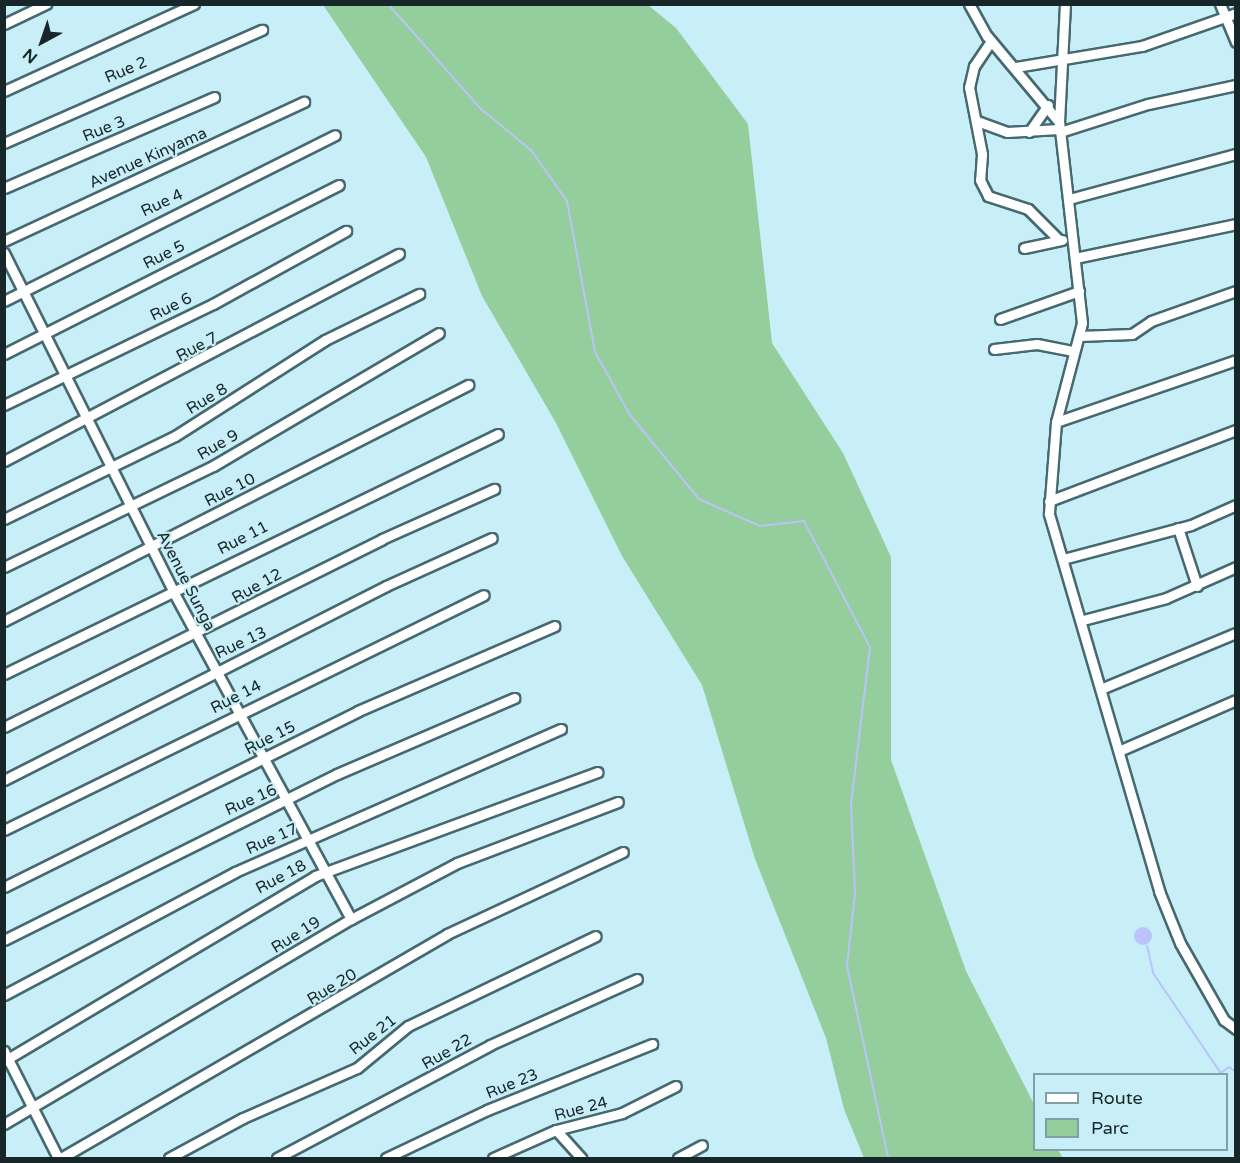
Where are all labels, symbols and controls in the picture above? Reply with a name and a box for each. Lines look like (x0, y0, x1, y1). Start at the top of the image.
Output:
north arrow (12, 12, 72, 72)
text: N (19, 44, 42, 68)
street label: Rue 2 (102, 52, 150, 88)
street label: Rue 3 (80, 112, 128, 146)
street label: Avenue Kinyama (86, 123, 210, 193)
street label: Rue 4 (138, 185, 186, 221)
street label: Rue 5 (140, 236, 188, 274)
street label: Rue 6 (147, 289, 195, 325)
street label: Rue 7 (173, 328, 221, 366)
street label: Rue 8 (183, 379, 231, 419)
street label: Rue 9 (194, 426, 242, 464)
street label: Rue 10 (201, 469, 259, 511)
street label: Rue 11 (214, 517, 272, 559)
street label: Avenue Sunga (153, 528, 219, 634)
street label: Rue 12 (229, 564, 285, 608)
street label: Rue 13 (212, 623, 270, 663)
street label: Rue 14 (207, 676, 265, 718)
street label: Rue 15 (241, 717, 299, 759)
street label: Rue 16 (222, 780, 280, 820)
street label: Rue 17 (243, 819, 301, 859)
street label: Rue 18 (252, 856, 310, 898)
street label: Rue 19 (268, 912, 324, 958)
street label: Rue 20 (304, 965, 360, 1009)
street label: Rue 21 (346, 1011, 400, 1059)
street label: Rue 22 (419, 1030, 475, 1074)
street label: Rue 23 (483, 1065, 541, 1103)
legend (1033, 1073, 1228, 1151)
text: Route (1091, 1087, 1143, 1109)
street label: Rue 24 (552, 1093, 610, 1125)
text: Parc (1091, 1117, 1129, 1139)

